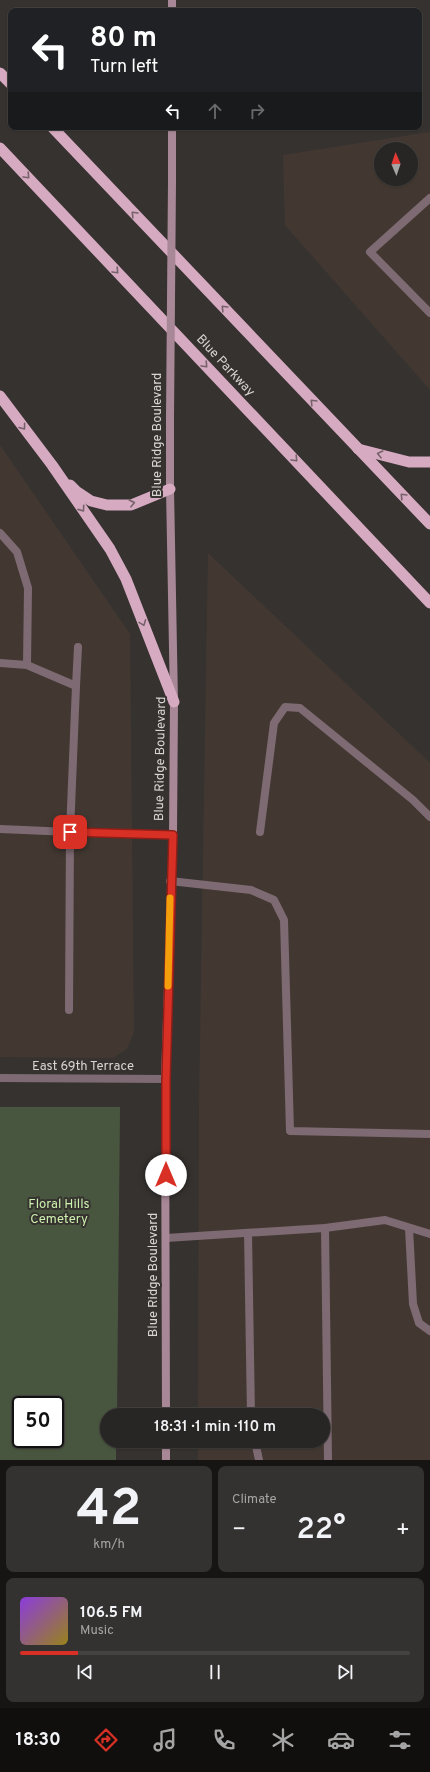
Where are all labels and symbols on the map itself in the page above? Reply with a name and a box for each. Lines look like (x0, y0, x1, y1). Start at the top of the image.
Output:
north arrow (374, 142, 418, 186)
one-way arrow (22, 171, 30, 179)
one-way arrow (131, 211, 139, 219)
one-way arrow (111, 266, 118, 273)
one-way arrow (221, 305, 229, 313)
street label: Blue Parkway (192, 332, 258, 400)
one-way arrow (201, 360, 208, 368)
street label: Blue Ridge Boulevard (150, 373, 166, 497)
one-way arrow (311, 399, 318, 407)
one-way arrow (19, 423, 26, 430)
one-way arrow (377, 451, 383, 459)
one-way arrow (290, 455, 297, 462)
one-way arrow (400, 493, 408, 501)
one-way arrow (129, 500, 135, 508)
one-way arrow (77, 505, 85, 512)
one-way arrow (139, 619, 147, 626)
street label: Blue Ridge Boulevard (152, 697, 170, 821)
pin (53, 815, 87, 849)
street label: East 69th Terrace (32, 1059, 134, 1075)
position arrow (145, 1154, 187, 1196)
park label: Floral Hills Cemetery (28, 1197, 90, 1228)
street label: Blue Ridge Boulevard (146, 1213, 162, 1337)
speed limit sign: 50 (12, 1396, 64, 1448)

